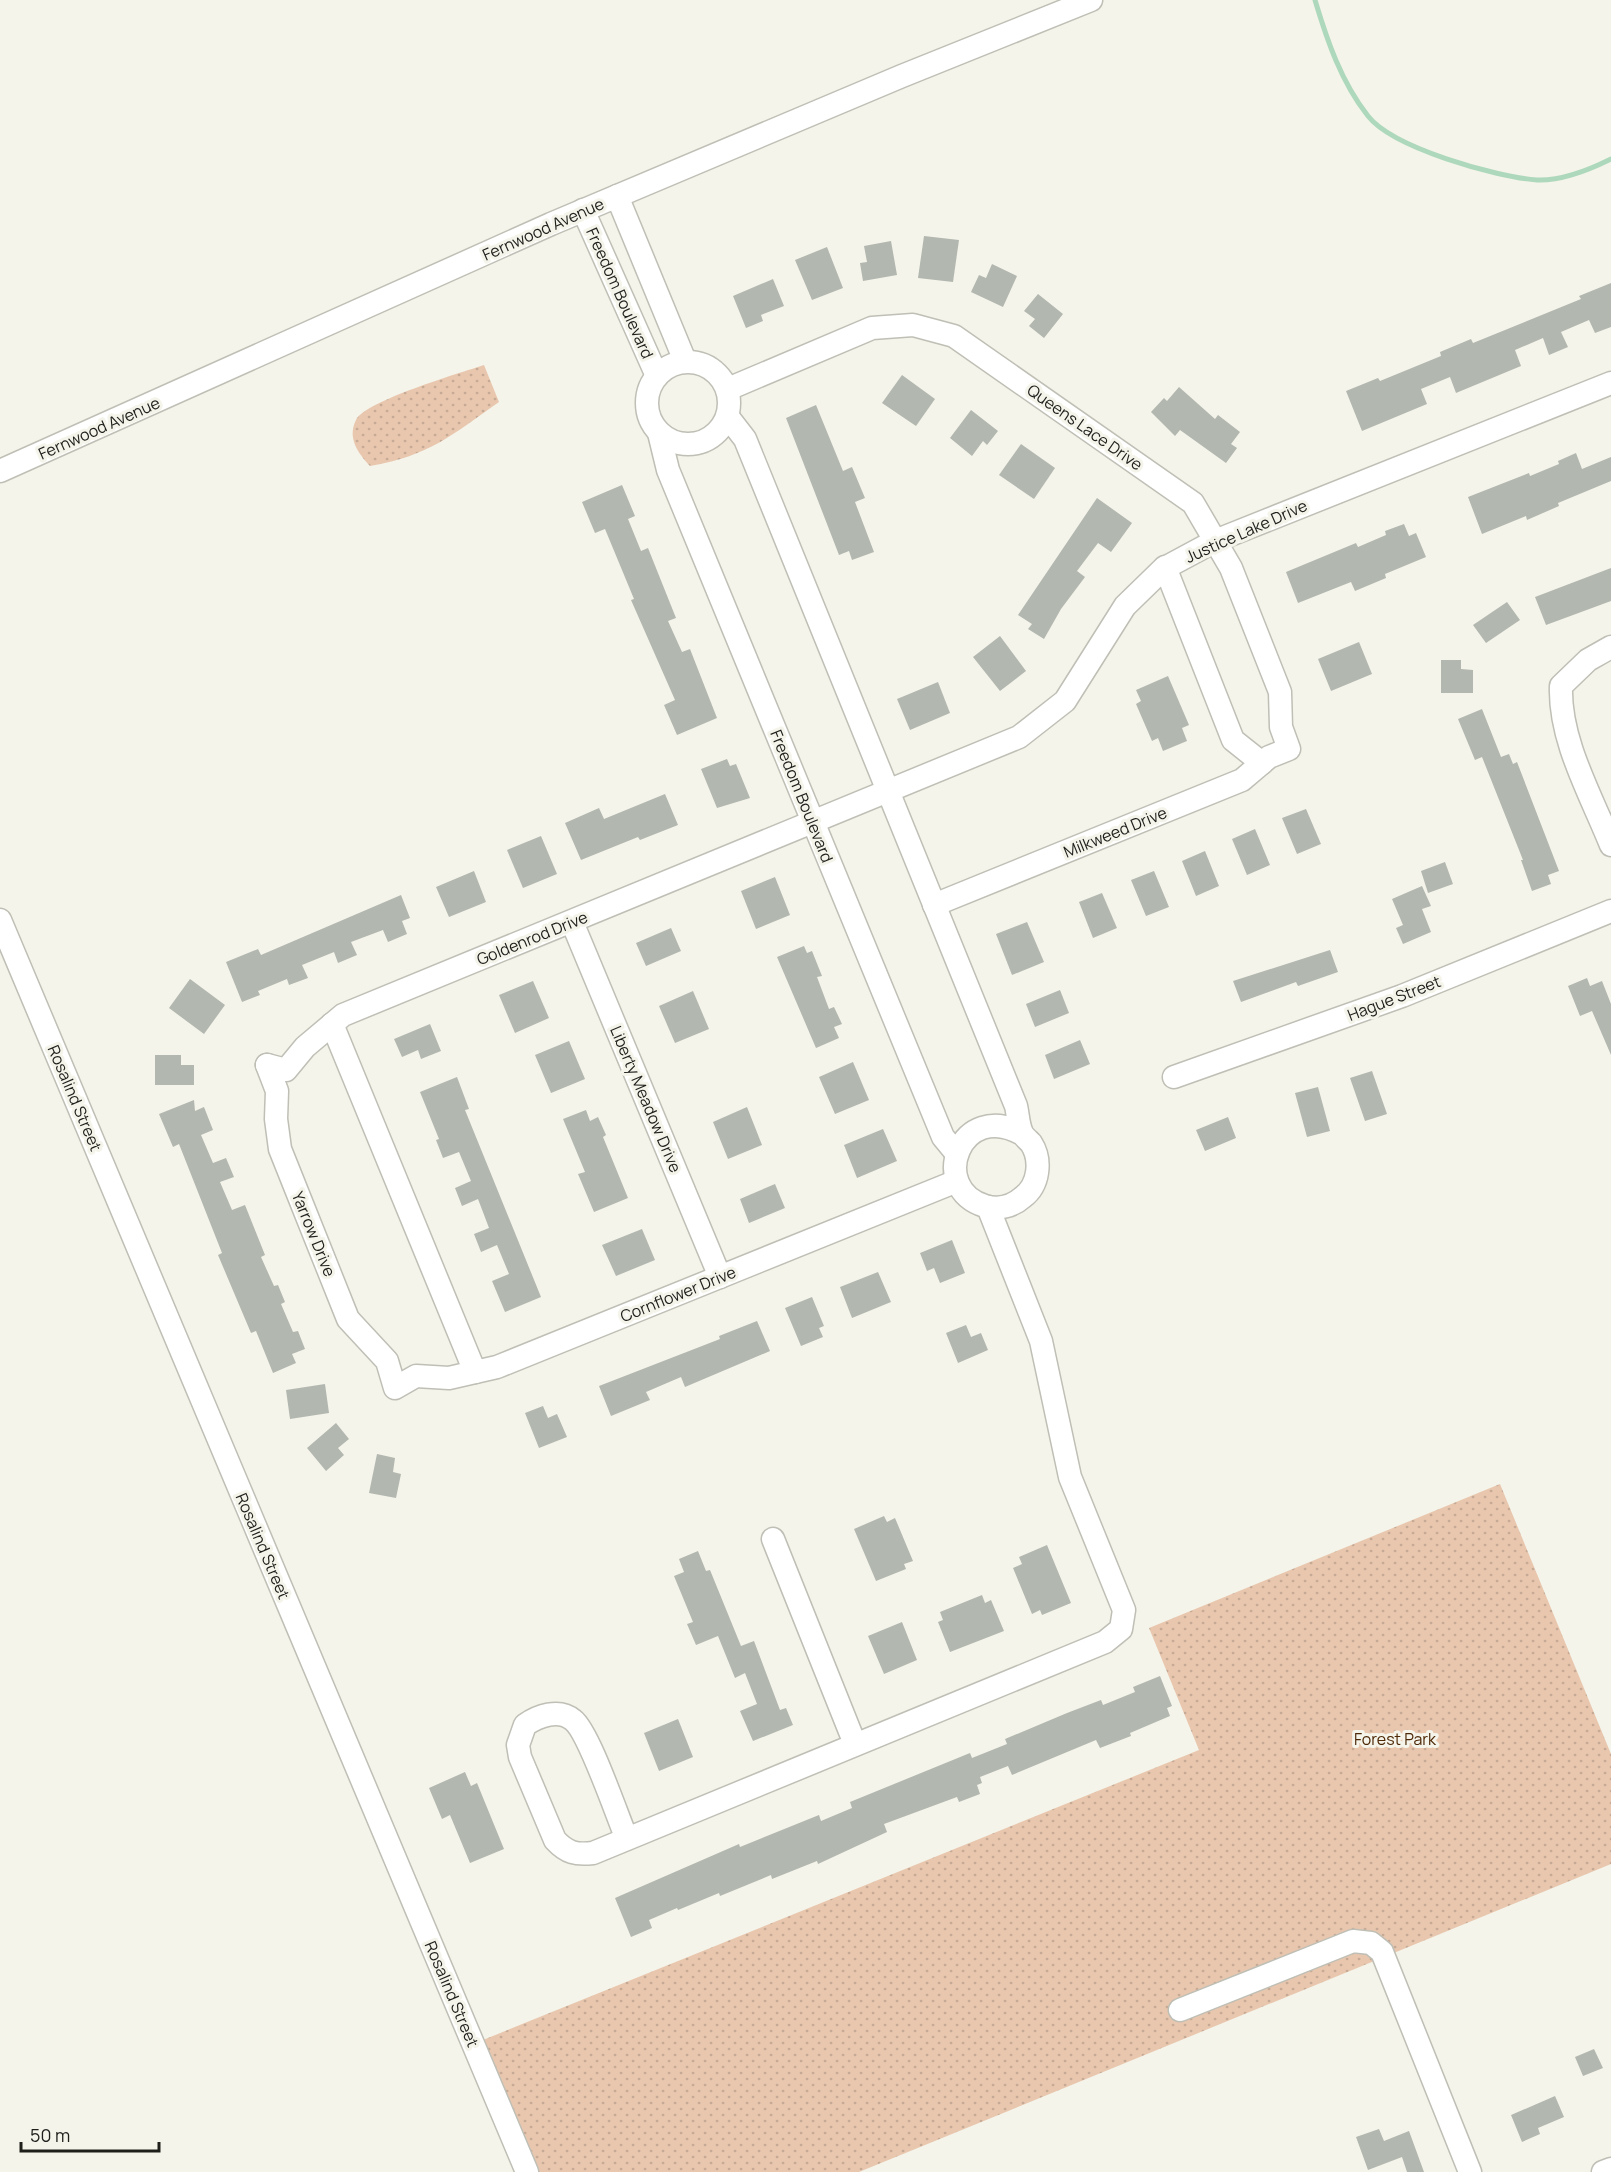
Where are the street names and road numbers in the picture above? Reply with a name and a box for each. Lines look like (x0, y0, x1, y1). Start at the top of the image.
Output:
street label: Fernwood Avenue (479, 192, 607, 266)
street label: Freedom Boulevard (581, 224, 659, 362)
street label: Queens Lace Drive (1023, 379, 1147, 475)
street label: Fernwood Avenue (35, 391, 163, 465)
street label: Justice Lake Drive (1181, 494, 1311, 568)
street label: Freedom Boulevard (765, 726, 839, 866)
street label: Milkweed Drive (1060, 801, 1170, 863)
street label: Goldenrod Drive (473, 906, 591, 970)
street label: Hague Street (1344, 970, 1444, 1026)
street label: Liberty Meadow Drive (605, 1022, 687, 1176)
street label: Rosalind Street (43, 1042, 107, 1154)
street label: Yarrow Drive (287, 1188, 341, 1280)
street label: Cornflower Drive (617, 1261, 739, 1327)
street label: Rosalind Street (231, 1490, 295, 1602)
street label: Rosalind Street (420, 1938, 484, 2050)

